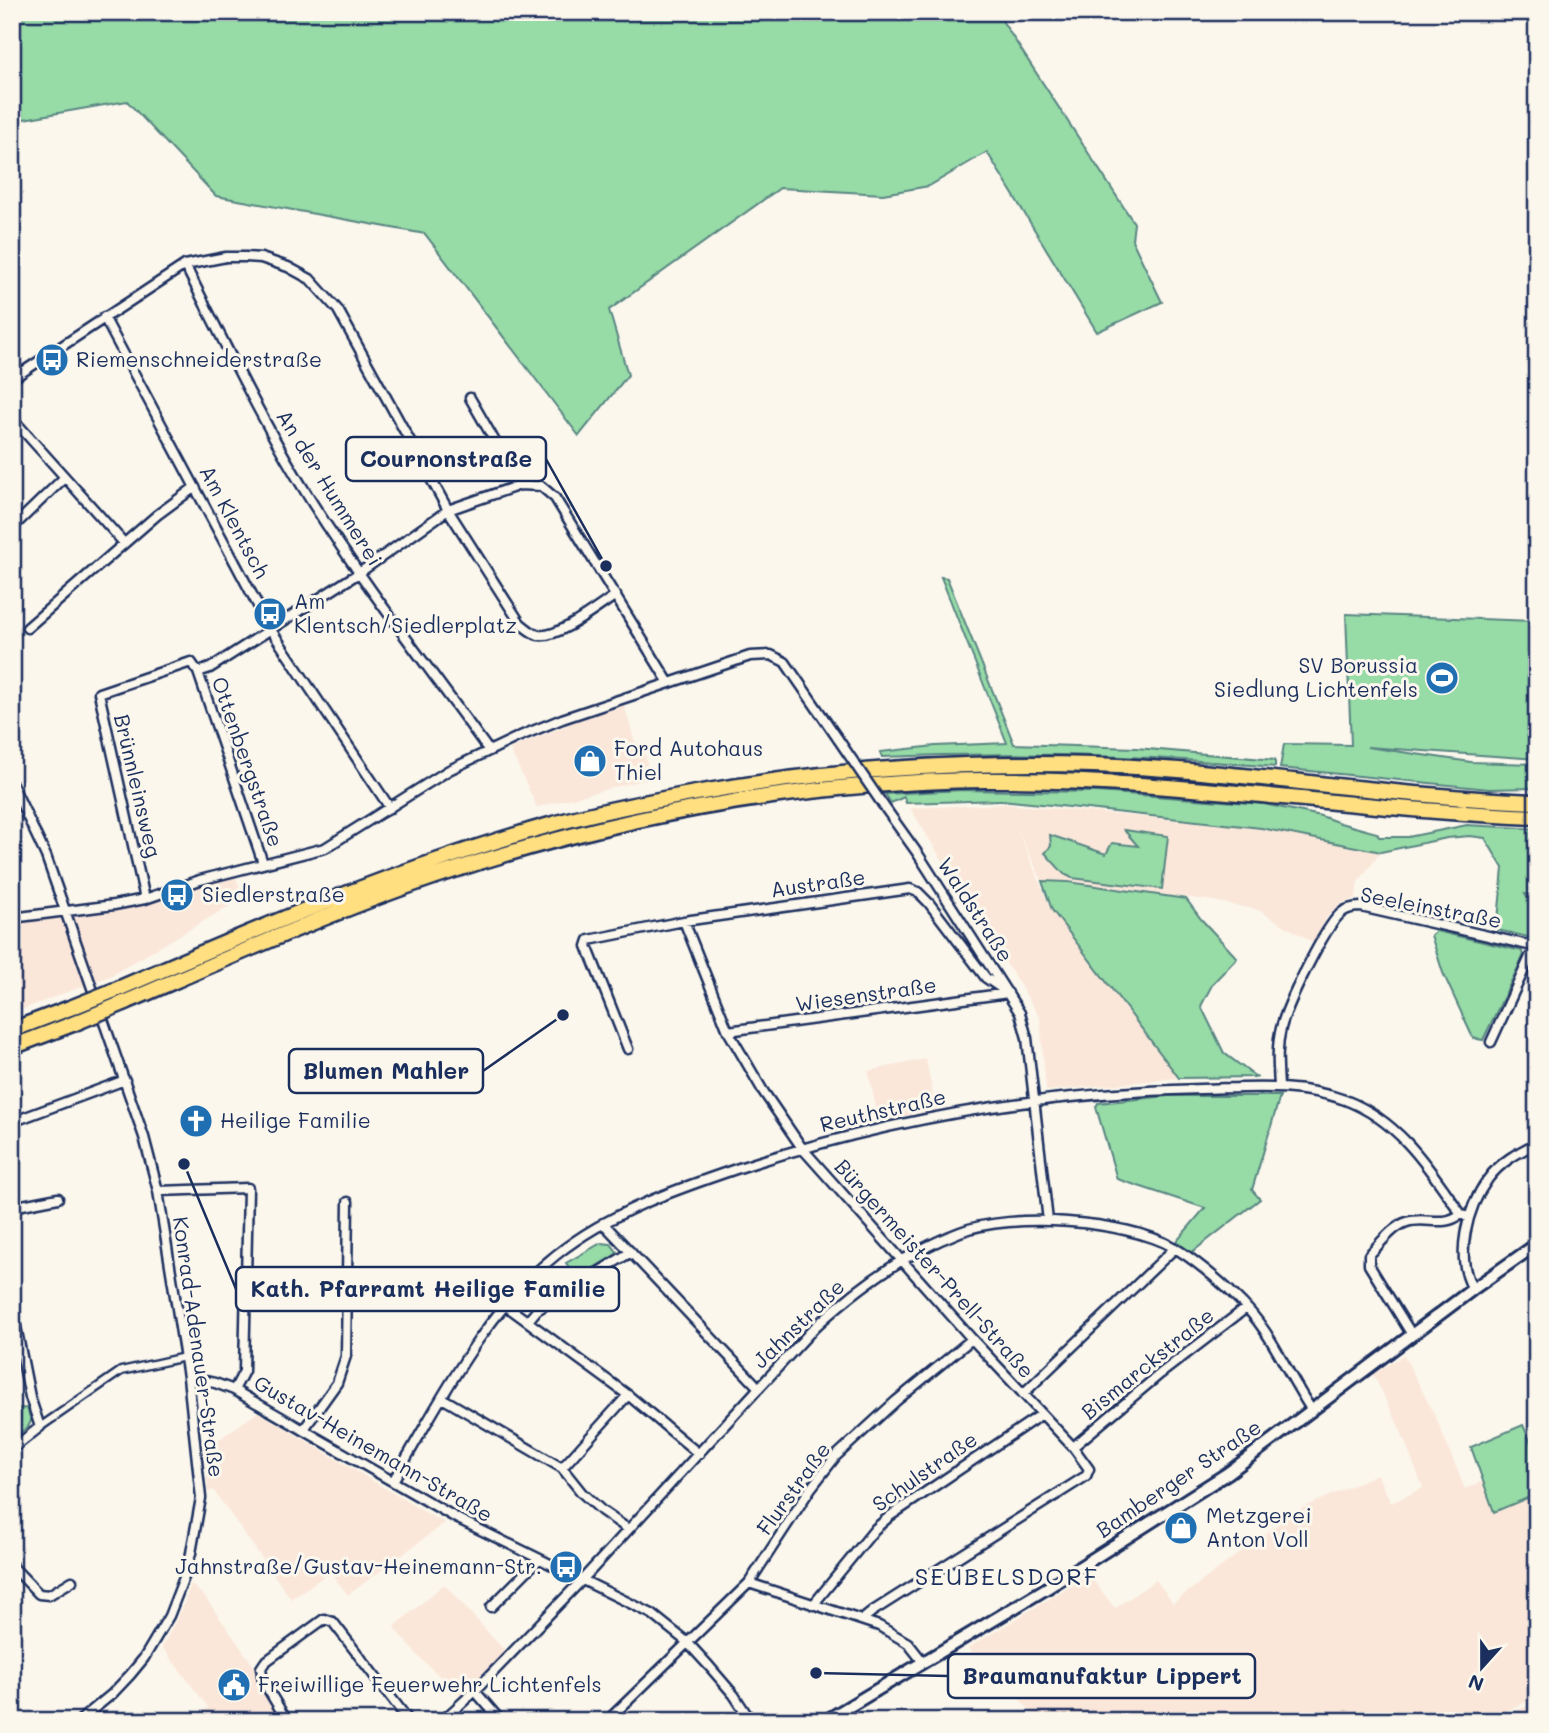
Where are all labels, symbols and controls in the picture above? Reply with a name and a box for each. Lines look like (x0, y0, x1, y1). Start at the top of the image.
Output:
bus stop icon: Riemenschneiderstraße (33, 341, 71, 379)
place label: Riemenschneiderstraße (76, 345, 322, 372)
street label: An der Hummerei (271, 404, 389, 570)
callout: Cournonstraße (346, 437, 546, 481)
text: Cournonstraße (360, 443, 532, 473)
street label: Am Klentsch (194, 460, 276, 583)
place label: Am Klentsch/Siedlerplatz (294, 587, 517, 638)
bus stop icon: Am Klentsch/Siedlerplatz (251, 595, 289, 633)
place label: SV Borussia Siedlung Lichtenfels (1214, 651, 1418, 702)
sports icon: SV Borussia Siedlung Lichtenfels (1423, 659, 1461, 697)
street label: Ottenbergstraße (207, 673, 290, 850)
street label: Brünnleinsweg (109, 711, 168, 860)
place label: Ford Autohaus Thiel (614, 734, 763, 785)
shop icon: Ford Autohaus Thiel (571, 742, 609, 780)
street label: Waldstraße (932, 852, 1020, 967)
street label: Austraße (769, 863, 867, 903)
bus stop icon: Siedlerstraße (158, 876, 196, 914)
place label: Siedlerstraße (202, 880, 345, 907)
street label: Seeleinstraße (1358, 880, 1504, 933)
street label: Wiesenstraße (794, 970, 938, 1017)
callout: Blumen Mahler (289, 1049, 483, 1093)
text: Blumen Mahler (303, 1055, 469, 1085)
street label: Reuthstraße (817, 1082, 948, 1137)
church icon: Heilige Familie (177, 1102, 215, 1140)
place label: Heilige Familie (220, 1106, 371, 1133)
street label: Bürgermeister-Prell-Straße (830, 1153, 1041, 1383)
street label: Konrad-Adenauer-Straße (168, 1215, 231, 1479)
callout: Kath. Pfarramt Heilige Familie (236, 1267, 619, 1311)
street label: Jahnstraße (746, 1272, 850, 1373)
text: Kath. Pfarramt Heilige Familie (251, 1273, 605, 1303)
street label: Bismarckstraße (1075, 1301, 1219, 1425)
street label: Gustav-Heinemann-Straße (249, 1368, 498, 1527)
street label: Bamberger Straße (1091, 1413, 1266, 1543)
street label: Schulstraße (866, 1425, 982, 1517)
street label: Flurstraße (750, 1436, 836, 1540)
place label: Metzgerei Anton Voll (1206, 1501, 1312, 1552)
shop icon: Metzgerei Anton Voll (1162, 1509, 1200, 1547)
bus stop icon: Jahnstraße/Gustav-Heinemann-Str. (547, 1548, 585, 1586)
place label: Jahnstraße/Gustav-Heinemann-Str. (175, 1552, 542, 1579)
district label: SEUBELSDORF (915, 1560, 1099, 1591)
north arrow (1448, 1632, 1518, 1702)
callout: Braumanufaktur Lippert (948, 1654, 1255, 1698)
text: Braumanufaktur Lippert (962, 1660, 1242, 1690)
public building icon: Freiwillige Feuerwehr Lichtenfels (215, 1666, 253, 1704)
text: N (1465, 1669, 1487, 1698)
place label: Freiwillige Feuerwehr Lichtenfels (258, 1670, 602, 1697)

